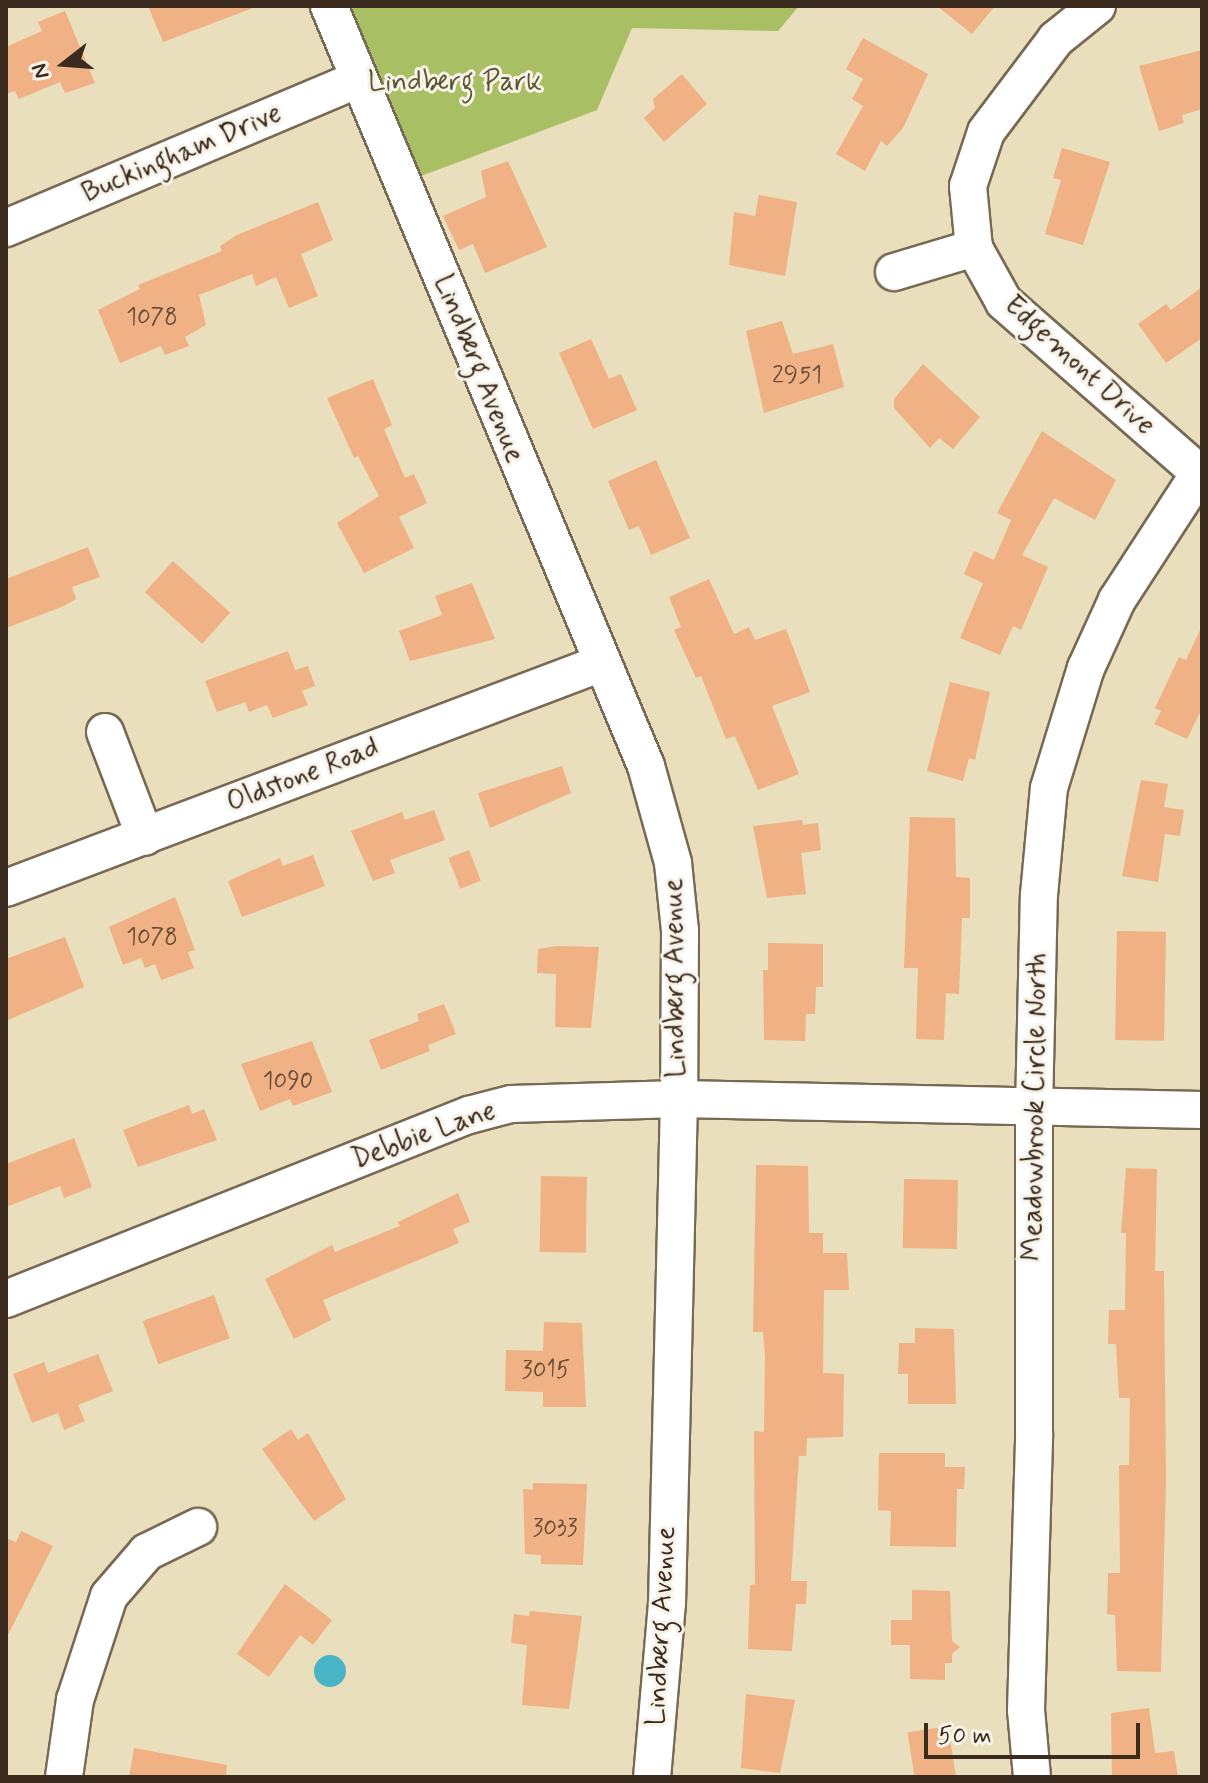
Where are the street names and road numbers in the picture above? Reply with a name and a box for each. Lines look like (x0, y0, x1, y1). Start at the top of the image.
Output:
street label: Buckingham Drive (78, 97, 286, 211)
street label: Lindberg Avenue (425, 269, 531, 469)
street label: Edgemont Drive (997, 290, 1161, 442)
street label: Oldstone Road (222, 732, 384, 820)
street label: Lindberg Avenue (657, 877, 695, 1079)
street label: Meadowbrook Circle North (1016, 951, 1056, 1263)
street label: Debbie Lane (348, 1094, 500, 1178)
street label: Lindberg Avenue (640, 1525, 684, 1727)

